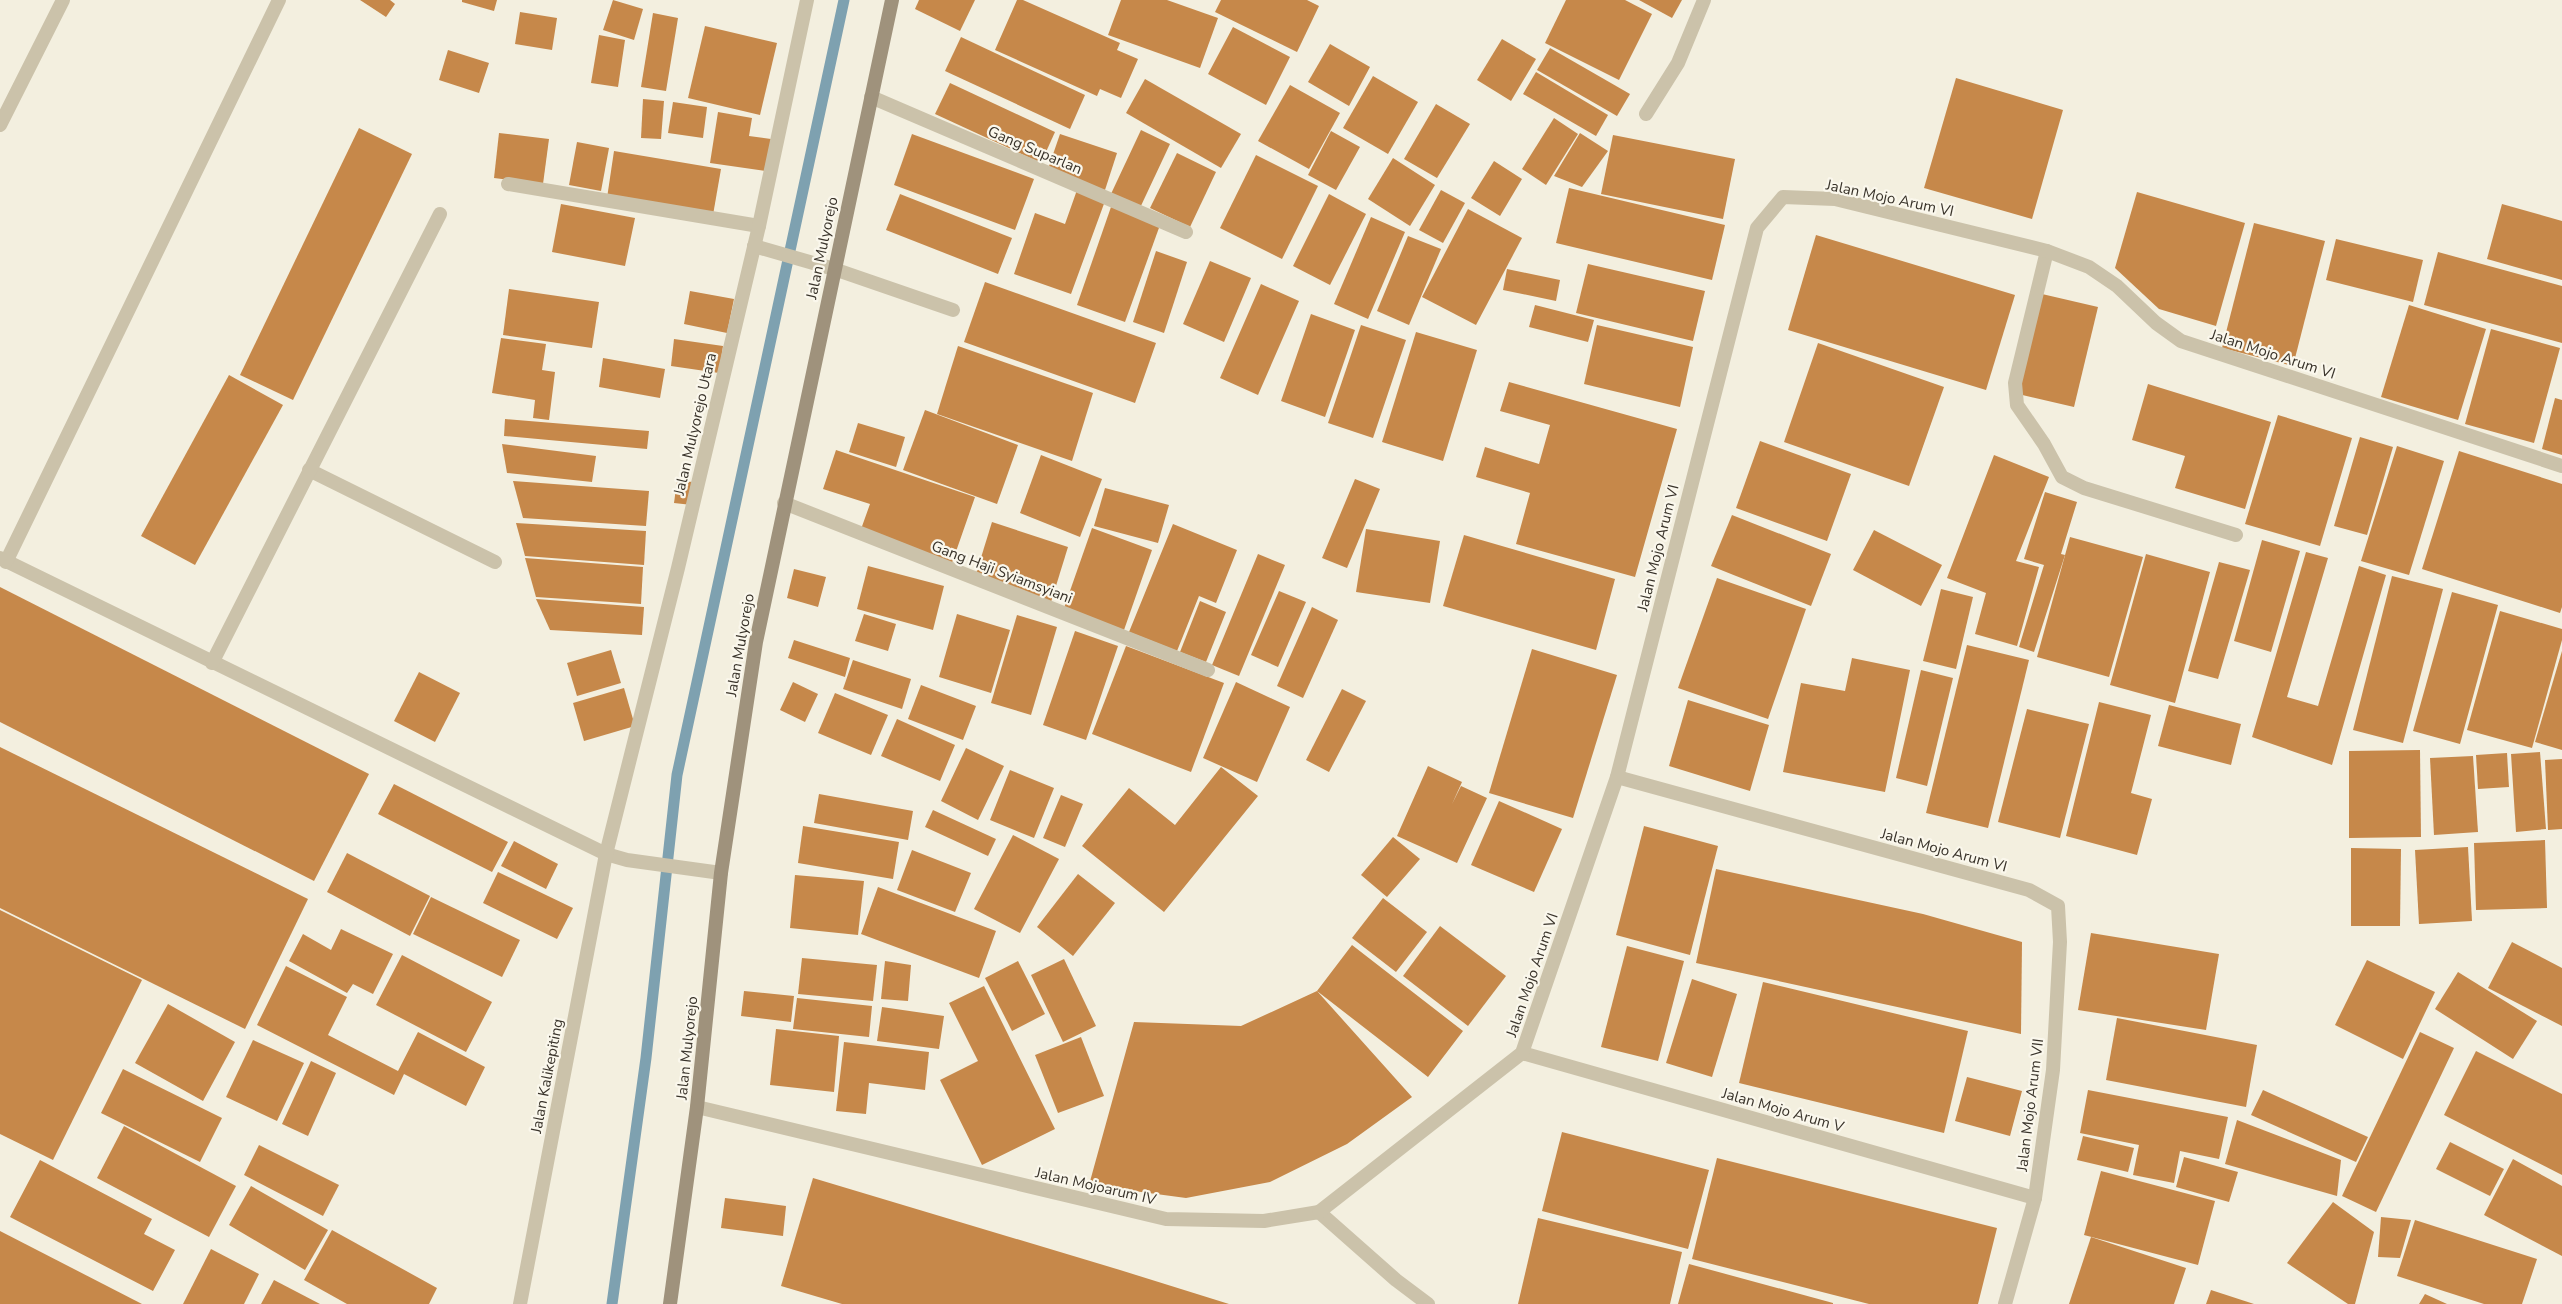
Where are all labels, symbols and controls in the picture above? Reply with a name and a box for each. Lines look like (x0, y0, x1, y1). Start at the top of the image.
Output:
street label: Gang Suparlan (985, 121, 1085, 179)
street label: Jalan Mojo Arum VI (1823, 174, 1956, 221)
street label: Jalan Mulyorejo (801, 195, 843, 302)
street label: Jalan Mojo Arum VI (2207, 324, 2338, 384)
street label: Jalan Mulyorejo Utara (669, 351, 721, 498)
street label: Jalan Mojo Arum VI (1632, 482, 1683, 614)
street label: Gang Haji Syiamsyiani (929, 536, 1075, 608)
street label: Jalan Mulyorejo (721, 592, 759, 699)
street label: Jalan Mojo Arum VI (1878, 823, 2009, 876)
street label: Jalan Mojo Arum VI (1501, 910, 1563, 1041)
street label: Jalan Mulyorejo (672, 995, 702, 1102)
street label: Jalan Kalikepiting (526, 1017, 568, 1136)
street label: Jalan Mojo Arum VII (2012, 1037, 2048, 1174)
street label: Jalan Mojo Arum V (1719, 1083, 1847, 1137)
street label: Jalan Mojoarum IV (1033, 1162, 1159, 1210)

